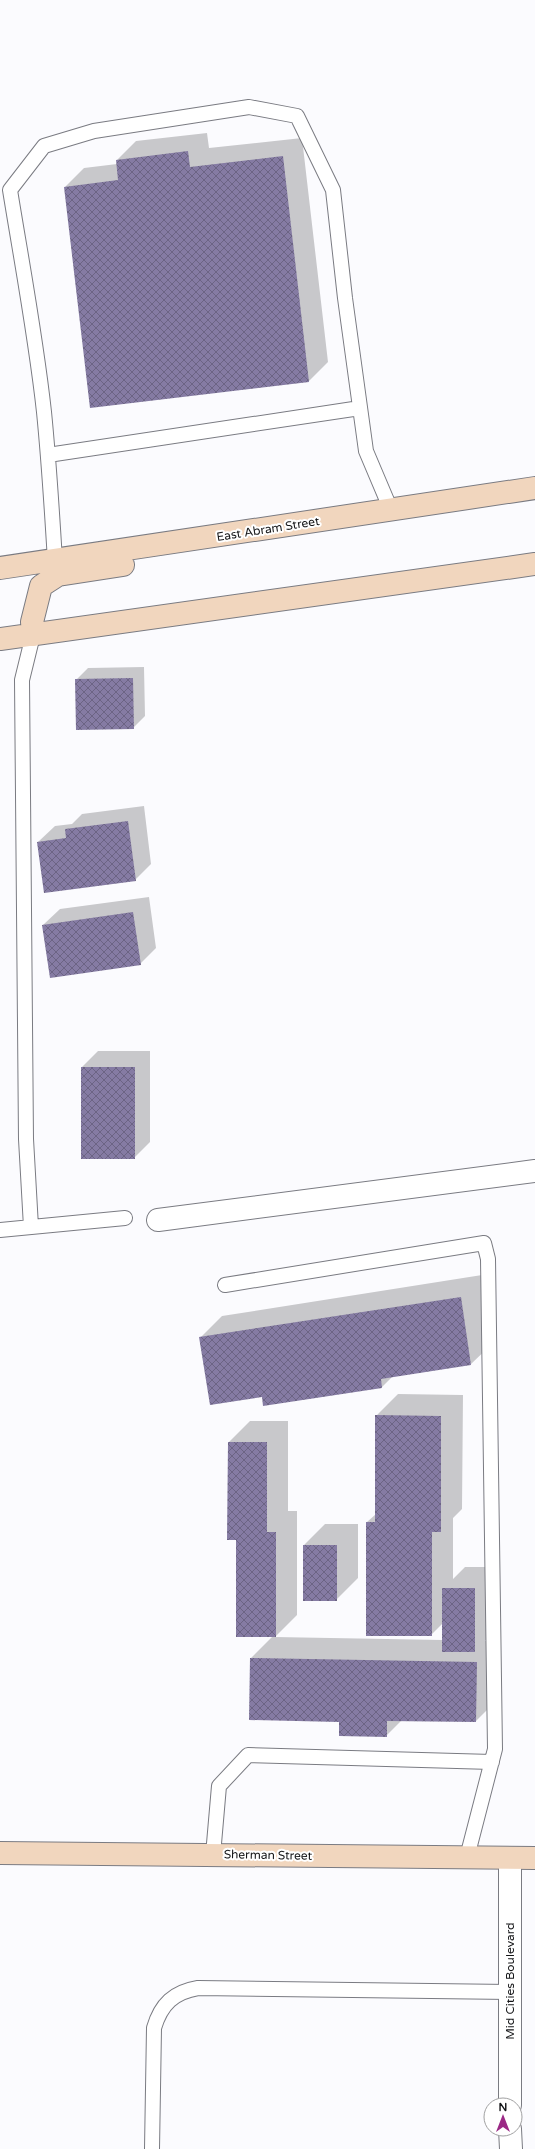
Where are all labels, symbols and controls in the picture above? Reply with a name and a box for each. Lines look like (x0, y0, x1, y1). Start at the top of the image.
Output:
street label: East Abram Street (216, 514, 321, 544)
street label: Sherman Street (224, 1847, 313, 1863)
street label: Mid Cities Boulevard (503, 1922, 517, 2040)
north arrow (483, 2097, 523, 2137)
text: N (499, 2101, 507, 2114)

